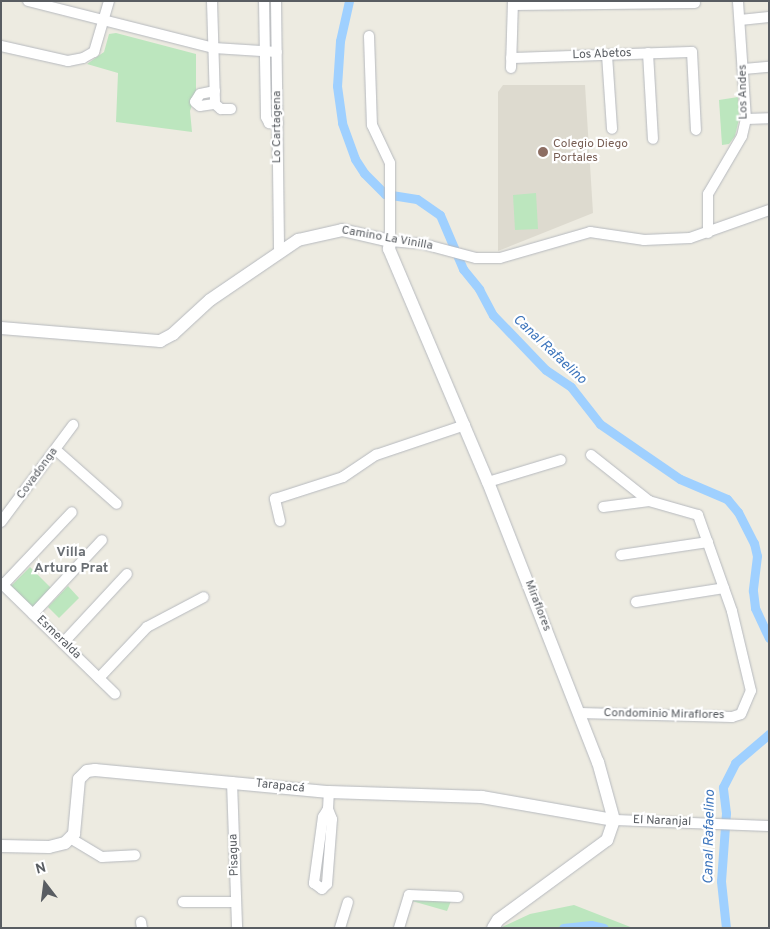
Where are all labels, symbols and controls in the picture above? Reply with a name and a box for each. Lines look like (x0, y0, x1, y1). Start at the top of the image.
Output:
street label: Los Abetos (572, 47, 632, 63)
street label: Los Andes (736, 64, 752, 120)
street label: Lo Cartagena (271, 91, 285, 163)
place label: Colegio Diego Portales (553, 138, 628, 166)
marker: Colegio Diego Portales (537, 146, 549, 158)
street label: Camino La Vinilla (340, 224, 434, 254)
water label: Canal Rafaelino (509, 312, 589, 388)
street label: Covadonga (14, 445, 62, 503)
district label: Villa Arturo Prat (34, 545, 108, 578)
street label: Miraflores (521, 578, 553, 634)
street label: Esmeralda (33, 613, 83, 663)
street label: Condominio Miraflores (603, 707, 725, 723)
street label: Tarapacá (255, 777, 305, 797)
water label: Canal Rafaelino (701, 790, 719, 884)
street label: El Naranjal (633, 814, 691, 830)
street label: Pisagua (227, 834, 243, 876)
north arrow (20, 859, 70, 909)
text: N (34, 860, 48, 879)

